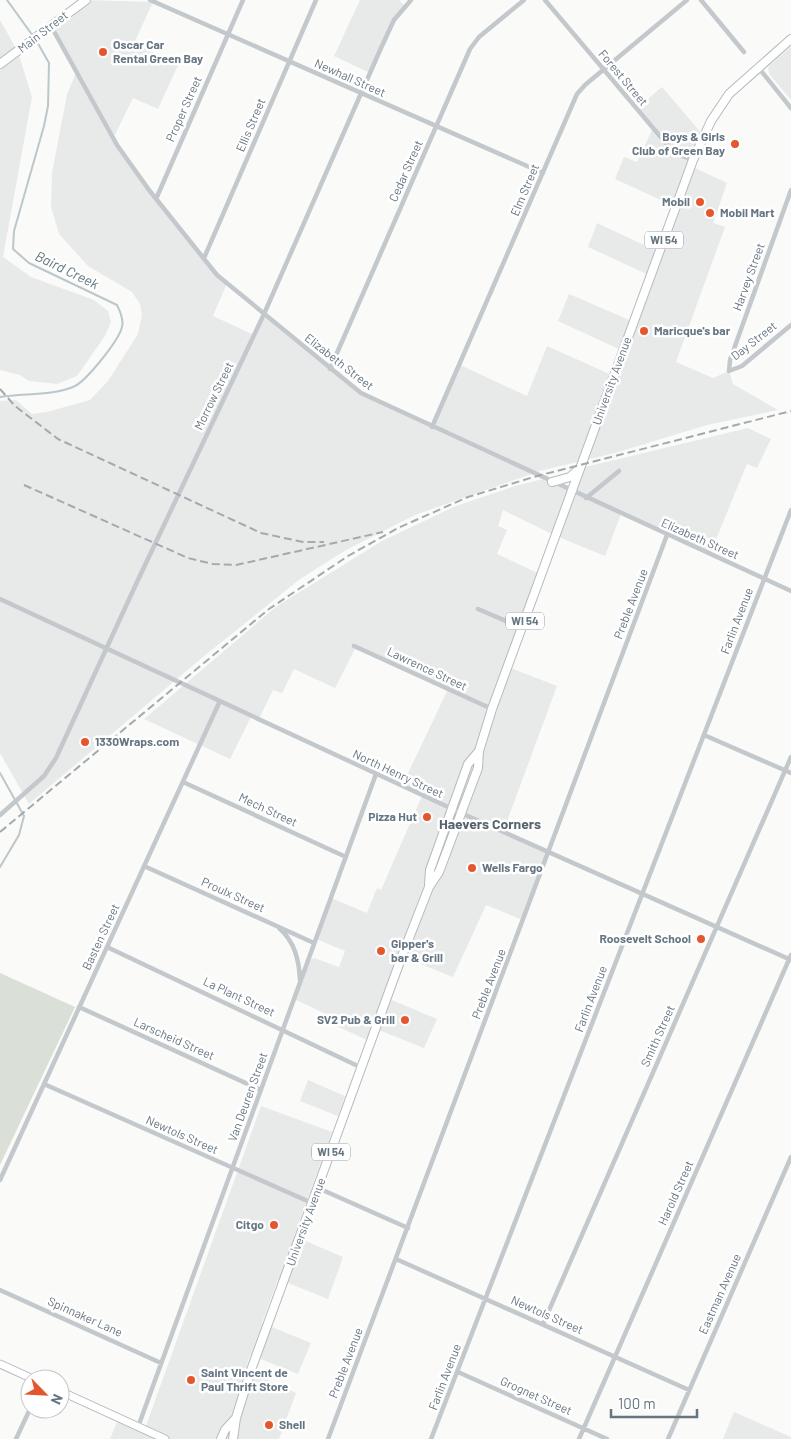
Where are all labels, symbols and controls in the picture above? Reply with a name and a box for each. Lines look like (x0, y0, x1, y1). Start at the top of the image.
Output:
street label: Main Street (15, 7, 70, 55)
place label: Oscar Car Rental Green Bay (113, 37, 203, 65)
marker: Oscar Car Rental Green Bay (97, 46, 109, 58)
street label: Forest Street (596, 47, 651, 108)
street label: Newhall Street (313, 55, 388, 99)
street label: Proper Street (162, 74, 204, 144)
street label: Ellis Street (233, 96, 268, 153)
place label: Boys & Girls Club of Green Bay (632, 129, 725, 157)
street label: Cedar Street (385, 138, 425, 204)
marker: Boys & Girls Club of Green Bay (729, 138, 741, 150)
street label: Elm Street (507, 162, 541, 218)
place label: Mobil (662, 194, 690, 208)
marker: Mobil (694, 196, 706, 208)
place label: Mobil Mart (720, 205, 775, 219)
marker: Mobil Mart (704, 207, 716, 219)
road number: WI 54 (645, 232, 683, 248)
street label: Harvey Street (729, 241, 767, 312)
water label: Baird Creek (33, 247, 102, 292)
street label: Day Street (728, 318, 779, 362)
place label: Maricque's bar (654, 323, 731, 337)
marker: Maricque's bar (638, 325, 650, 337)
street label: Elizabeth Street (302, 330, 377, 392)
street label: University Avenue (589, 335, 634, 427)
street label: Morrow Street (191, 359, 236, 432)
street label: Elizabeth Street (659, 515, 741, 561)
street label: Preble Avenue (610, 567, 650, 641)
street label: Farlin Avenue (717, 586, 755, 656)
road number: WI 54 (506, 612, 544, 630)
street label: Lawrence Street (385, 643, 470, 693)
place label: 1330Wraps.com (95, 734, 179, 748)
marker: 1330Wraps.com (79, 736, 91, 748)
street label: North Henry Street (351, 746, 446, 800)
street label: Mech Street (237, 789, 300, 829)
place label: Pizza Hut (368, 809, 417, 823)
marker: Pizza Hut (421, 811, 433, 823)
district label: Haevers Corners (439, 815, 541, 832)
place label: Wells Fargo (482, 860, 543, 874)
marker: Wells Fargo (466, 862, 478, 874)
street label: Proulx Street (199, 874, 267, 914)
street label: Basten Street (79, 901, 122, 972)
place label: Roosevelt School (599, 931, 691, 945)
marker: Roosevelt School (695, 933, 707, 945)
place label: Gipper's bar & Grill (391, 936, 443, 964)
marker: Gipper's bar & Grill (375, 945, 387, 957)
street label: Preble Avenue (468, 947, 508, 1021)
street label: Farlin Avenue (571, 964, 609, 1034)
street label: La Plant Street (201, 973, 277, 1019)
street label: Smith Street (637, 1003, 677, 1069)
place label: SV2 Pub & Grill (317, 1012, 395, 1026)
street label: Larscheid Street (132, 1014, 217, 1062)
marker: SV2 Pub & Grill (399, 1014, 411, 1026)
street label: Van Deuren Street (224, 1050, 270, 1143)
street label: Newtols Street (144, 1112, 221, 1156)
road number: WI 54 (312, 1144, 350, 1160)
street label: Harold Street (655, 1158, 696, 1227)
street label: University Avenue (283, 1176, 328, 1268)
place label: Citgo (236, 1217, 264, 1231)
marker: Citgo (268, 1219, 280, 1231)
street label: Eastman Avenue (695, 1251, 743, 1336)
street label: Newtols Street (509, 1292, 586, 1336)
street label: Spinnaker Lane (46, 1293, 125, 1339)
street label: Preble Avenue (325, 1326, 365, 1400)
street label: Farlin Avenue (425, 1342, 463, 1412)
place label: Saint Vincent de Paul Thrift Store (201, 1365, 289, 1393)
north arrow (20, 1369, 70, 1419)
street label: Grognet Street (498, 1373, 574, 1417)
marker: Saint Vincent de Paul Thrift Store (185, 1374, 197, 1386)
scale bar (611, 1386, 697, 1418)
text: N (48, 1392, 67, 1407)
text: 100 m (618, 1394, 656, 1412)
place label: Shell (279, 1417, 305, 1431)
marker: Shell (263, 1419, 275, 1431)

